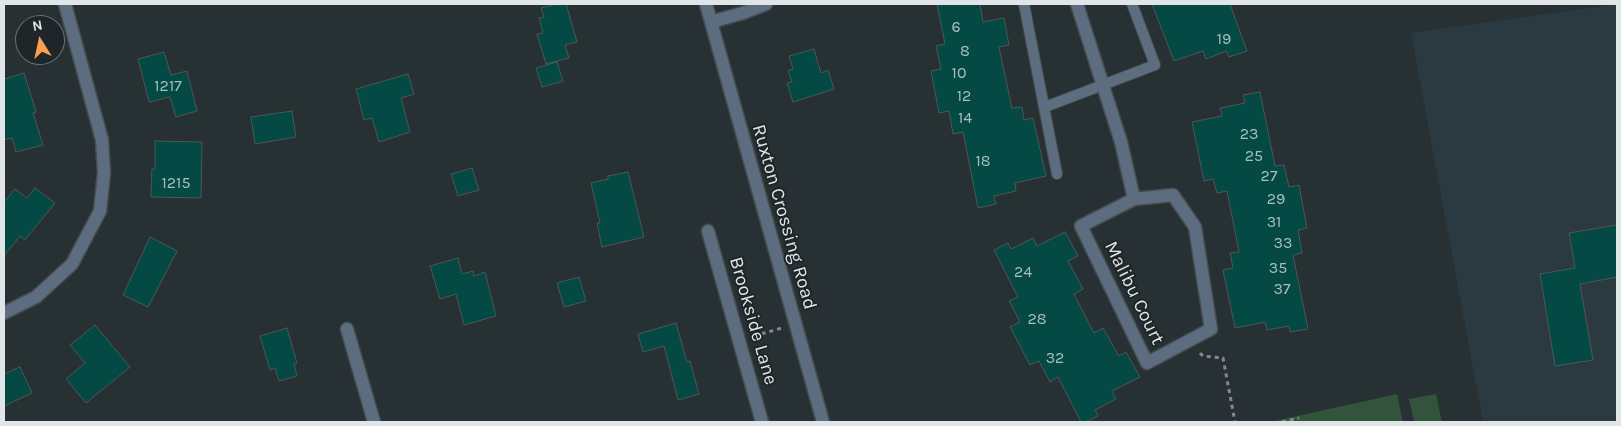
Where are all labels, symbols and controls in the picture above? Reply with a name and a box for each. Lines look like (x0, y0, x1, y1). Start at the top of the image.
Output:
north arrow (15, 15, 65, 65)
text: N (31, 16, 44, 35)
house number: 6 (951, 17, 961, 37)
house number: 19 (1217, 29, 1231, 49)
house number: 8 (960, 41, 970, 61)
house number: 10 (952, 63, 966, 83)
house number: 1217 (154, 76, 182, 96)
house number: 12 (957, 86, 971, 106)
house number: 14 (958, 108, 972, 128)
street label: Ruxton Crossing Road (747, 122, 821, 312)
house number: 23 (1240, 124, 1258, 144)
house number: 25 (1245, 146, 1263, 166)
house number: 18 (975, 151, 991, 171)
house number: 27 (1261, 166, 1277, 186)
house number: 1215 (162, 173, 190, 193)
house number: 29 (1267, 189, 1285, 209)
house number: 31 (1267, 212, 1281, 232)
house number: 33 (1274, 233, 1292, 253)
street label: Malibu Court (1099, 238, 1169, 348)
street label: Brookside Lane (724, 254, 782, 388)
house number: 35 (1269, 258, 1287, 278)
house number: 24 (1014, 262, 1032, 282)
house number: 37 (1274, 279, 1290, 299)
house number: 28 (1027, 309, 1047, 329)
house number: 32 (1046, 348, 1064, 368)

